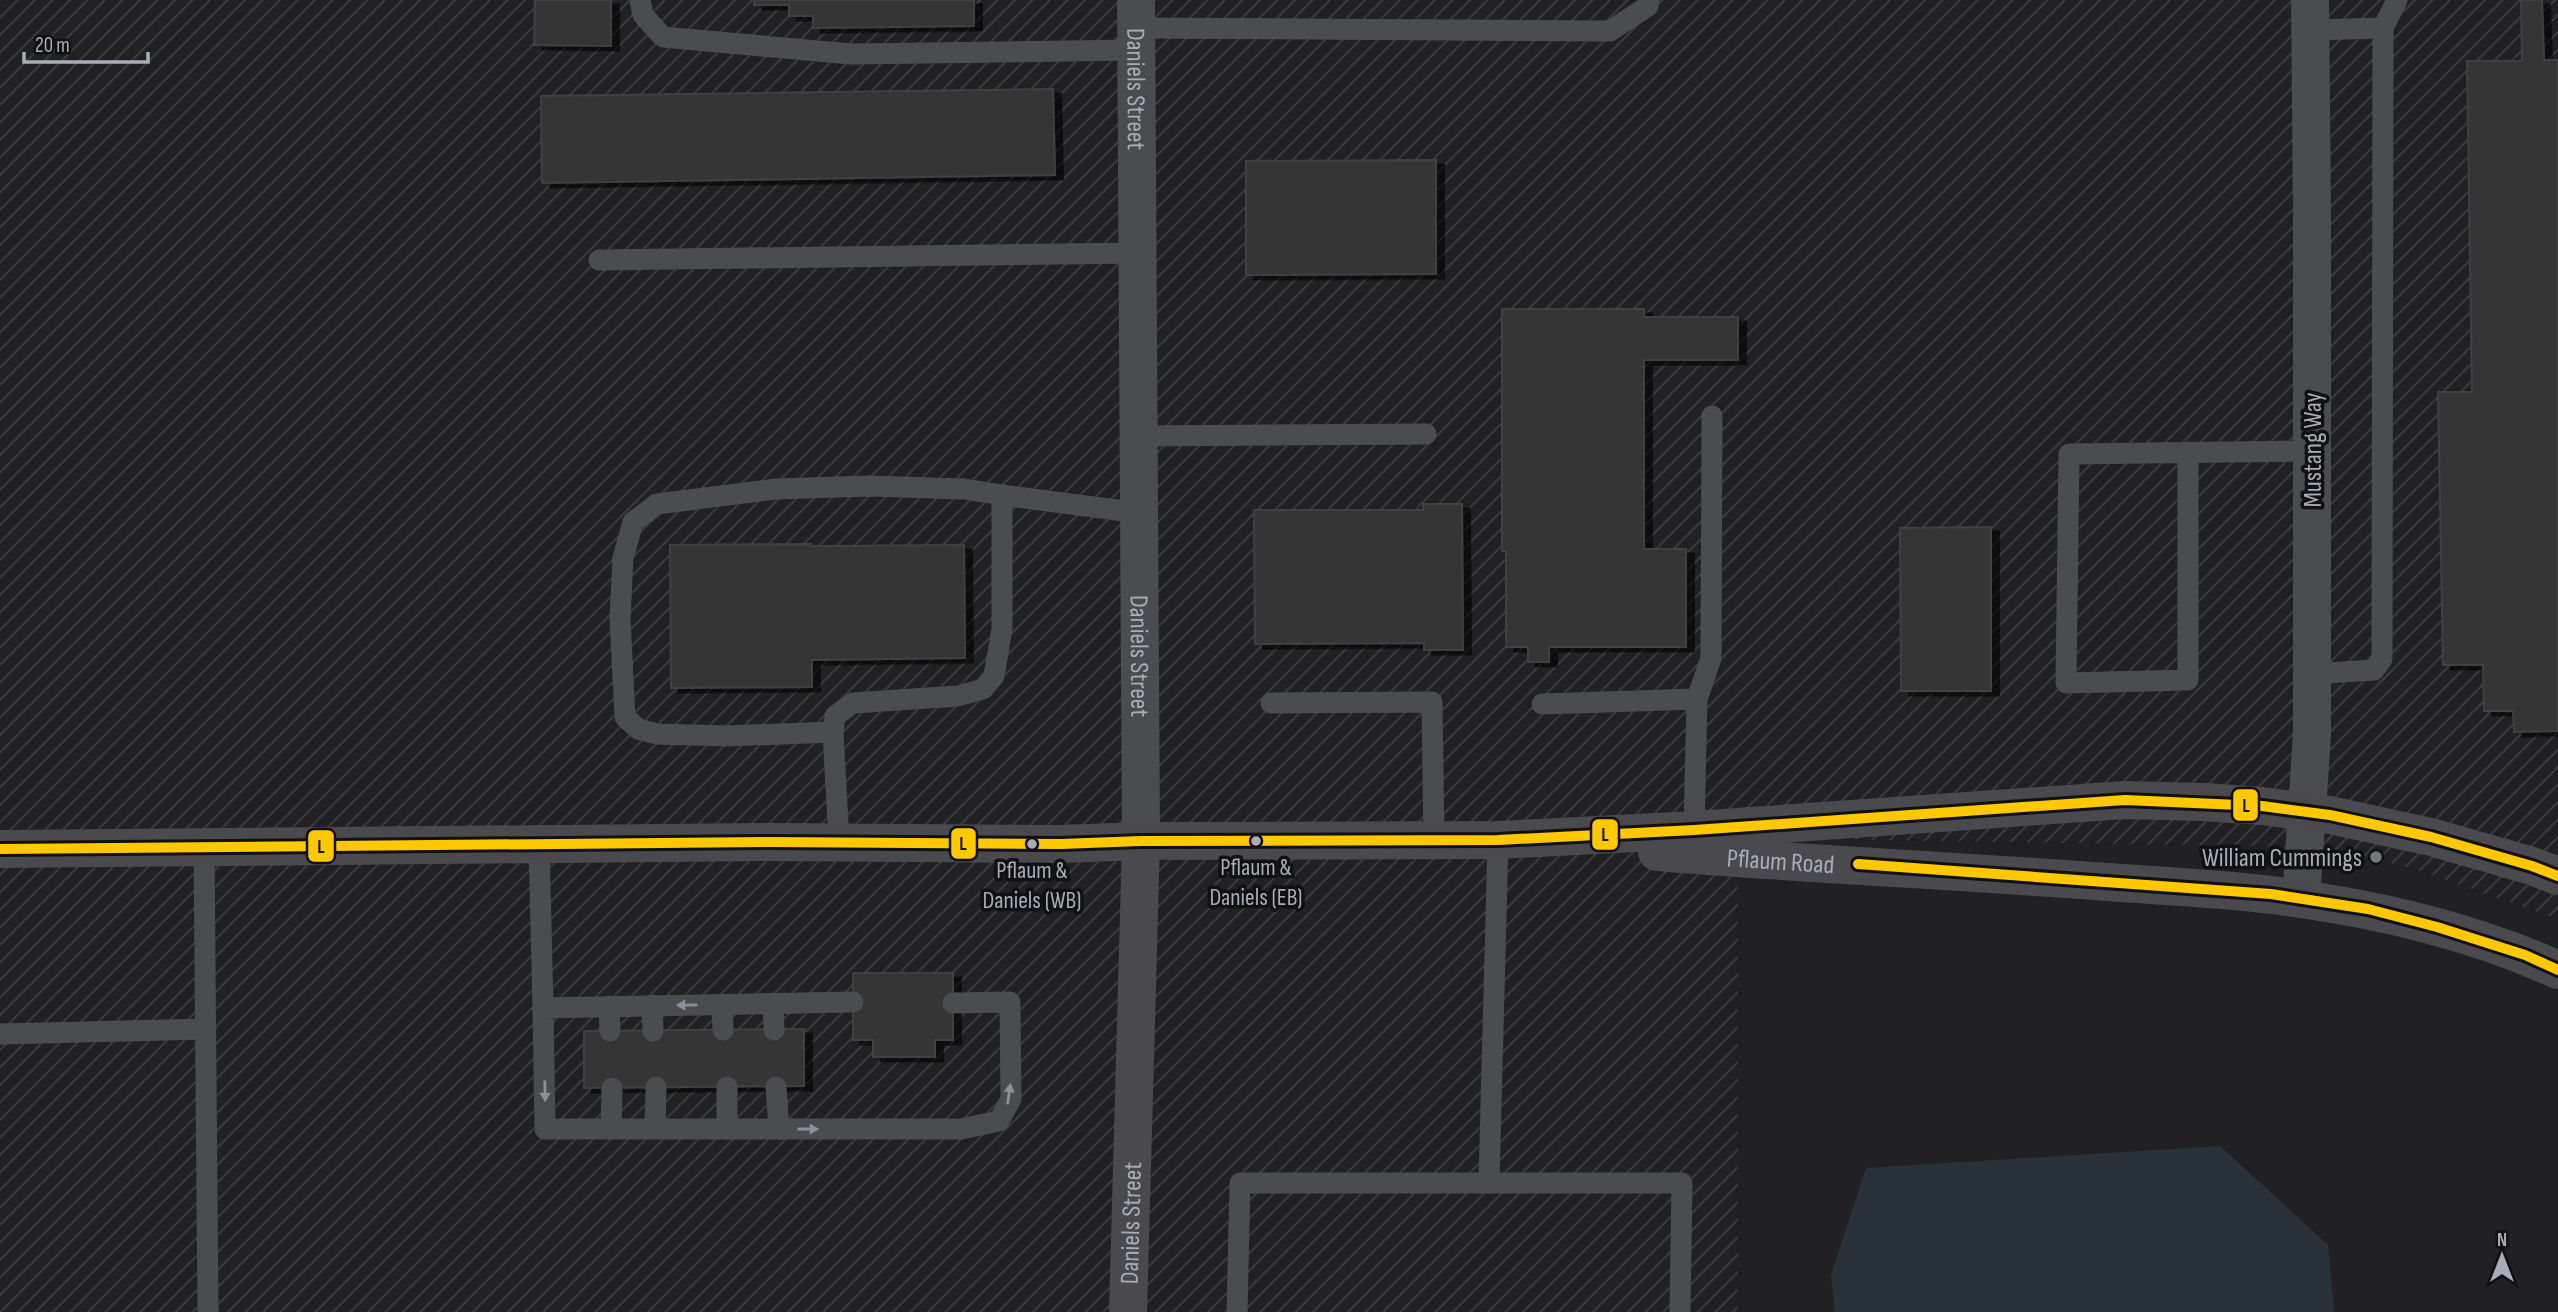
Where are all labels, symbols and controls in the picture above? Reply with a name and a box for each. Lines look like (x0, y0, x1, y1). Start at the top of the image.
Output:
scale bar (24, 21, 149, 65)
street label: Daniels Street (1119, 28, 1151, 150)
text: 20 m (35, 33, 70, 58)
street label: Mustang Way (2298, 392, 2329, 508)
street label: Daniels Street (1123, 595, 1154, 717)
line badge: L (2232, 788, 2259, 822)
text: L (2242, 795, 2250, 818)
line badge: L (1591, 818, 1619, 851)
text: L (1601, 824, 1609, 847)
line badge: L (950, 827, 977, 860)
line badge: L (307, 829, 335, 863)
text: L (959, 833, 967, 856)
marker: Pflaum & Daniels (EB) (1249, 834, 1263, 848)
text: L (317, 836, 325, 859)
marker: Pflaum & Daniels (WB) (1025, 837, 1039, 851)
street label: Pflaum Road (1726, 843, 1835, 881)
place label: William Cummings (2202, 843, 2362, 874)
marker: William Cummings (2368, 849, 2384, 865)
place label: Pflaum & Daniels (EB) (1209, 853, 1303, 912)
place label: Pflaum & Daniels (WB) (983, 856, 1081, 915)
one-way arrow (676, 999, 698, 1011)
one-way arrow (539, 1080, 550, 1102)
one-way arrow (1004, 1083, 1015, 1105)
one-way arrow (798, 1123, 820, 1135)
street label: Daniels Street (1115, 1161, 1149, 1285)
north arrow (2467, 1221, 2537, 1291)
text: N (2497, 1229, 2507, 1252)

